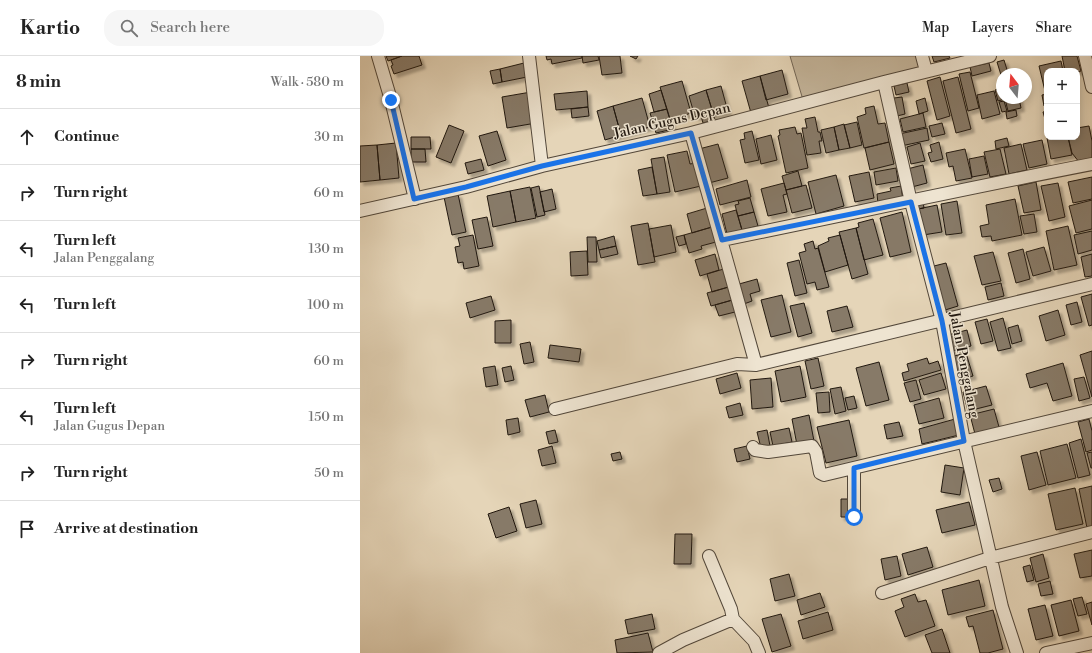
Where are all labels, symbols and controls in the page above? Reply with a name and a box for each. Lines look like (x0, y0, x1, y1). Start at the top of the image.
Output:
search box (104, 10, 384, 46)
text: Kartio (20, 16, 80, 40)
icon: search (118, 17, 140, 39)
text: Search here (150, 18, 230, 37)
text: Map (922, 19, 949, 37)
text: Layers (971, 19, 1014, 37)
text: Share (1036, 19, 1072, 37)
north arrow (996, 68, 1032, 104)
map controls (1044, 68, 1080, 140)
button: + (1044, 68, 1080, 104)
text: 8 min (16, 71, 61, 93)
text: Walk · 580 m (270, 74, 344, 90)
route end (382, 91, 400, 109)
street label: Jalan Gugus Depan (611, 99, 733, 143)
button: − (1044, 104, 1080, 140)
icon: ahead (16, 126, 38, 148)
text: Continue (54, 127, 119, 146)
text: 30 m (314, 129, 344, 145)
icon: right (16, 182, 38, 204)
text: Turn right (54, 183, 128, 202)
text: 60 m (313, 185, 344, 201)
text: Turn left (54, 231, 116, 250)
icon: left (16, 238, 38, 260)
text: 130 m (309, 241, 344, 257)
text: Jalan Penggalang (54, 250, 154, 266)
icon: left (16, 294, 38, 316)
text: Turn left (54, 295, 116, 314)
text: 100 m (308, 297, 344, 313)
street label: Jalan Penggalang (945, 309, 983, 420)
icon: right (16, 350, 38, 372)
text: Turn right (54, 351, 128, 370)
text: 60 m (313, 353, 344, 369)
text: Turn left (54, 399, 116, 418)
icon: left (16, 406, 38, 428)
text: 150 m (309, 409, 344, 425)
text: Jalan Gugus Depan (54, 418, 165, 434)
icon: right (16, 462, 38, 484)
text: Turn right (54, 463, 128, 482)
text: 50 m (314, 465, 344, 481)
route start (845, 508, 863, 526)
icon: arrive (16, 518, 38, 540)
text: Arrive at destination (54, 519, 198, 538)

